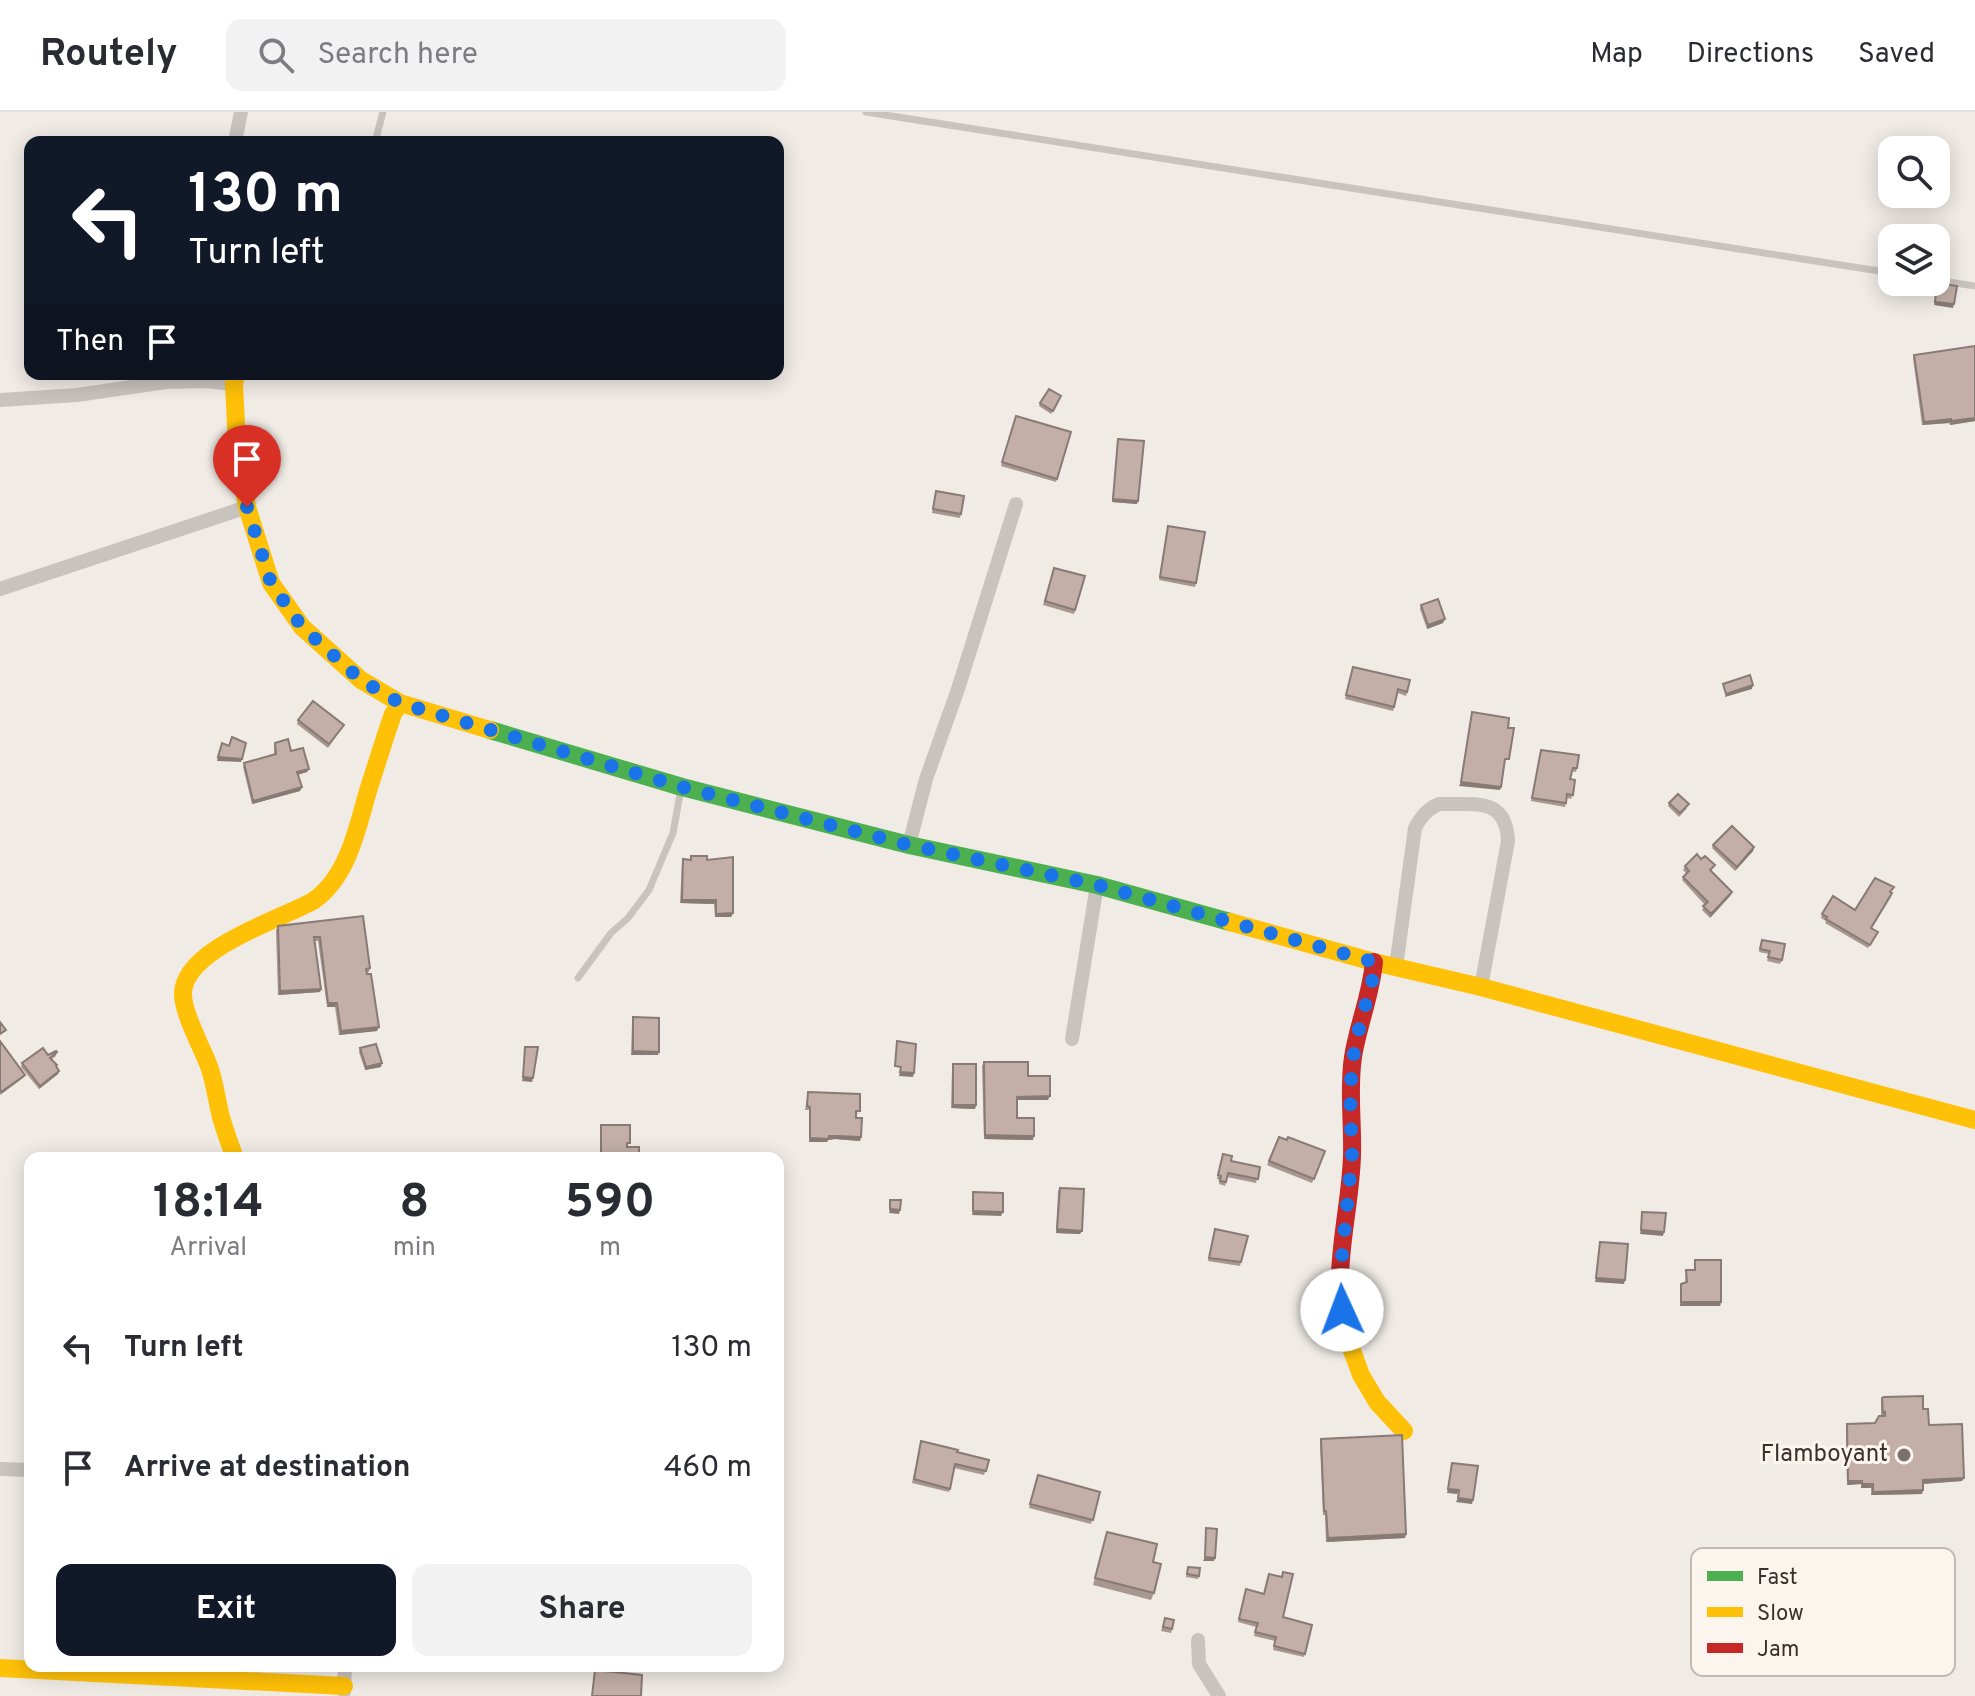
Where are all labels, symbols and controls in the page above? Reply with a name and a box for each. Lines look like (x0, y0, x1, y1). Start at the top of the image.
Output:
search box (226, 19, 786, 91)
text: Routely (40, 31, 178, 80)
icon: search (254, 33, 298, 77)
text: Search here (318, 37, 478, 74)
text: Map (1590, 37, 1643, 73)
text: Directions (1687, 37, 1814, 73)
text: Saved (1858, 37, 1935, 73)
map controls (1878, 136, 1950, 296)
button: search (1878, 136, 1950, 208)
text: 130 m (188, 162, 343, 232)
icon: left (56, 168, 160, 272)
button: layers (1878, 224, 1950, 296)
text: Turn left (188, 231, 325, 277)
icon: arrive (140, 320, 184, 364)
text: Then (56, 324, 124, 361)
pin (213, 425, 281, 507)
icon: arrive (225, 437, 269, 481)
text: 18:14 (153, 1174, 264, 1234)
text: 8 (399, 1174, 429, 1234)
text: 590 (565, 1174, 655, 1234)
text: Arrival (170, 1232, 247, 1265)
text: min (393, 1232, 436, 1265)
text: m (599, 1232, 621, 1265)
position arrow (1300, 1268, 1384, 1352)
icon: left (56, 1326, 100, 1370)
text: Turn left (124, 1330, 244, 1367)
text: 130 m (671, 1330, 752, 1367)
place label: Flamboyant (1760, 1440, 1888, 1470)
icon: arrive (56, 1446, 100, 1490)
marker: Flamboyant (1895, 1446, 1913, 1464)
text: Arrive at destination (124, 1450, 410, 1487)
text: 460 m (664, 1450, 752, 1487)
legend (1691, 1548, 1955, 1676)
button: Exit (56, 1564, 396, 1656)
button: Share (412, 1564, 752, 1656)
text: Fast (1757, 1565, 1798, 1592)
text: Slow (1757, 1601, 1804, 1628)
text: Jam (1757, 1637, 1800, 1664)

